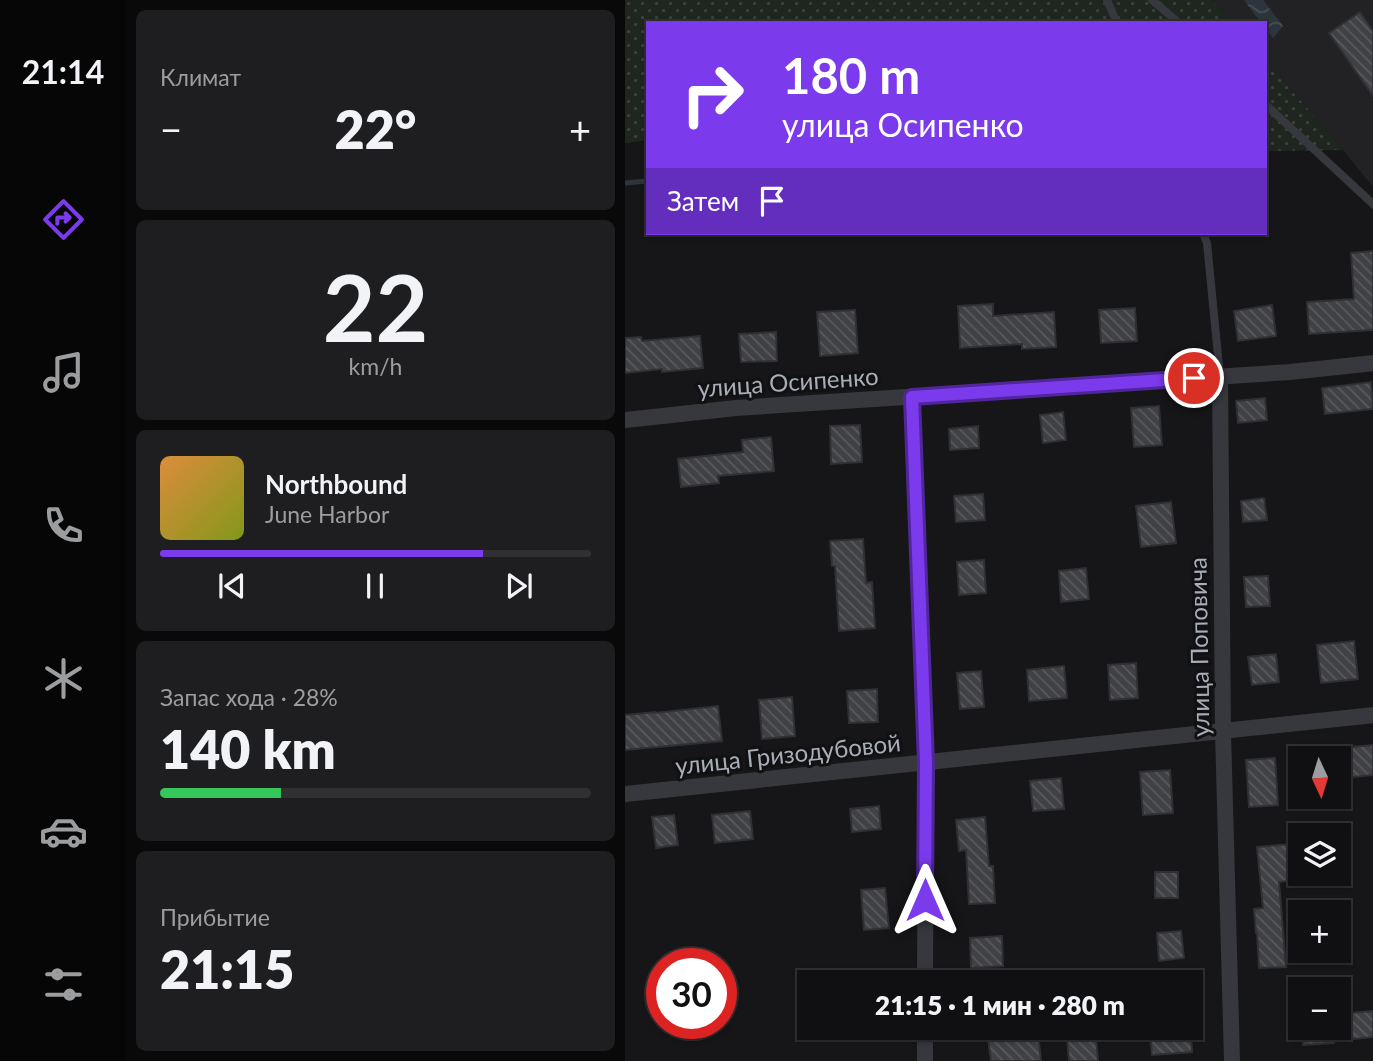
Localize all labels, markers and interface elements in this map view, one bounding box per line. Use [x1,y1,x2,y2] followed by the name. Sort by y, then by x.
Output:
[782,46,920,104] text: 180 m
[667,49,758,140] icon: right
[22,52,104,91] text: 21:14
[160,63,241,91] text: Климат
[335,98,416,160] text: 22°
[782,105,1024,144] text: улица Осипенко
[160,106,182,152] text: −
[569,106,591,152] text: +
[753,182,791,220] icon: arrive
[667,185,739,217] text: Затем
[39,195,88,244] icon: directions
[323,252,428,361] text: 22
[39,348,88,397] icon: music
[1164,348,1224,408] pin
[349,352,402,380] text: km/h
[1175,359,1213,397] icon: arrive
[696,361,879,402] street label: улица Осипенко
[265,468,407,500] text: Northbound
[265,500,389,528] text: June Harbor
[39,501,88,550] icon: phone
[1182,557,1215,737] street label: улица Поповича
[213,567,251,605] icon: previous
[356,567,394,605] icon: pause
[500,567,538,605] icon: next
[39,654,88,703] icon: climate
[160,683,338,711] text: Запас хода · 28%
[160,718,336,780] text: 140 km
[674,727,902,780] street label: улица Гризодубовой
[1288,746,1351,808] north arrow
[1288,746,1351,1040] map controls
[39,807,88,856] icon: car
[1288,823,1351,886] button: layers
[888,863,962,937] position arrow
[1288,900,1351,963] button: +
[160,903,270,931] text: Прибытие
[160,938,294,1000] text: 21:15
[646,948,737,1039] speed limit sign: 30
[39,960,88,1009] icon: filters
[1288,977,1351,1040] button: −
[875,989,1125,1021] text: 21:15 · 1 мин · 280 m

